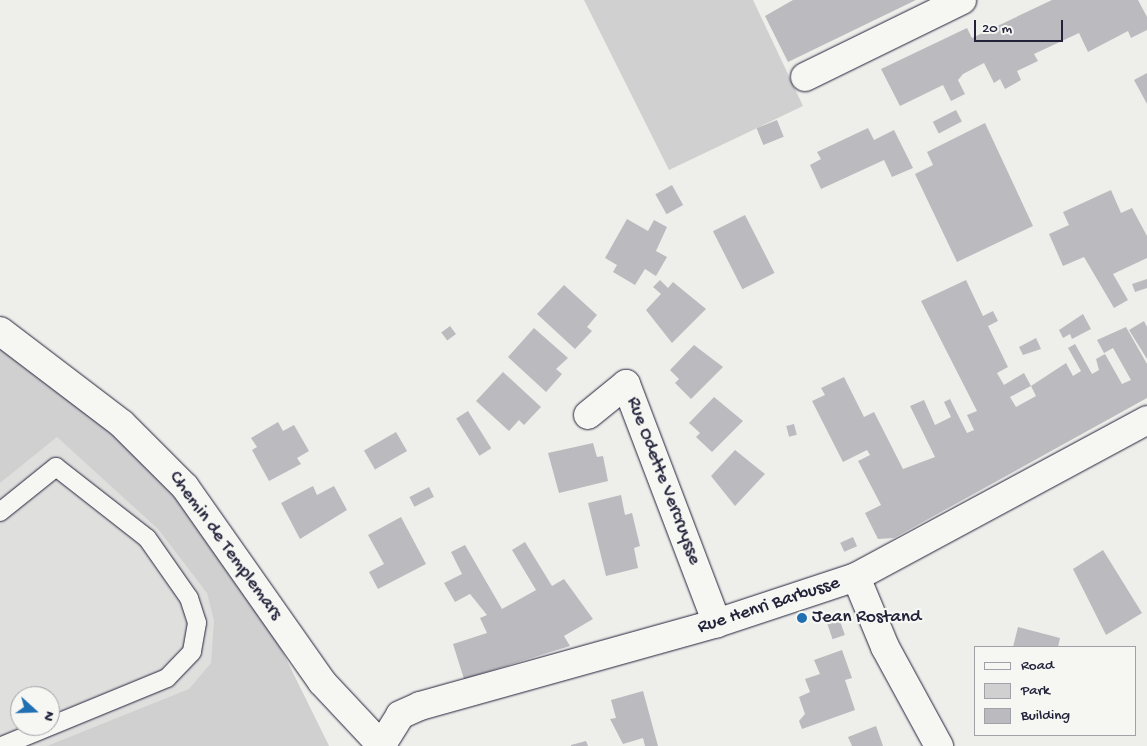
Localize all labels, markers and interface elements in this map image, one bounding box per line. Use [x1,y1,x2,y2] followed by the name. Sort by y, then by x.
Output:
[977,10,1066,42] scale bar
[982,20,1012,38] text: 20 m
[621,394,705,568] street label: Rue Odette Vercruysse
[163,467,287,625] street label: Chemin de Templemars
[695,572,843,640] street label: Rue Henri Barbusse
[812,607,921,629] place label: Jean Rostand
[796,612,808,624] marker: Jean Rostand
[974,646,1137,736] legend
[1021,657,1054,675] text: Road
[1021,682,1050,700] text: Park
[10,686,60,736] north arrow
[1021,707,1070,725] text: Building
[39,709,58,723] text: N

